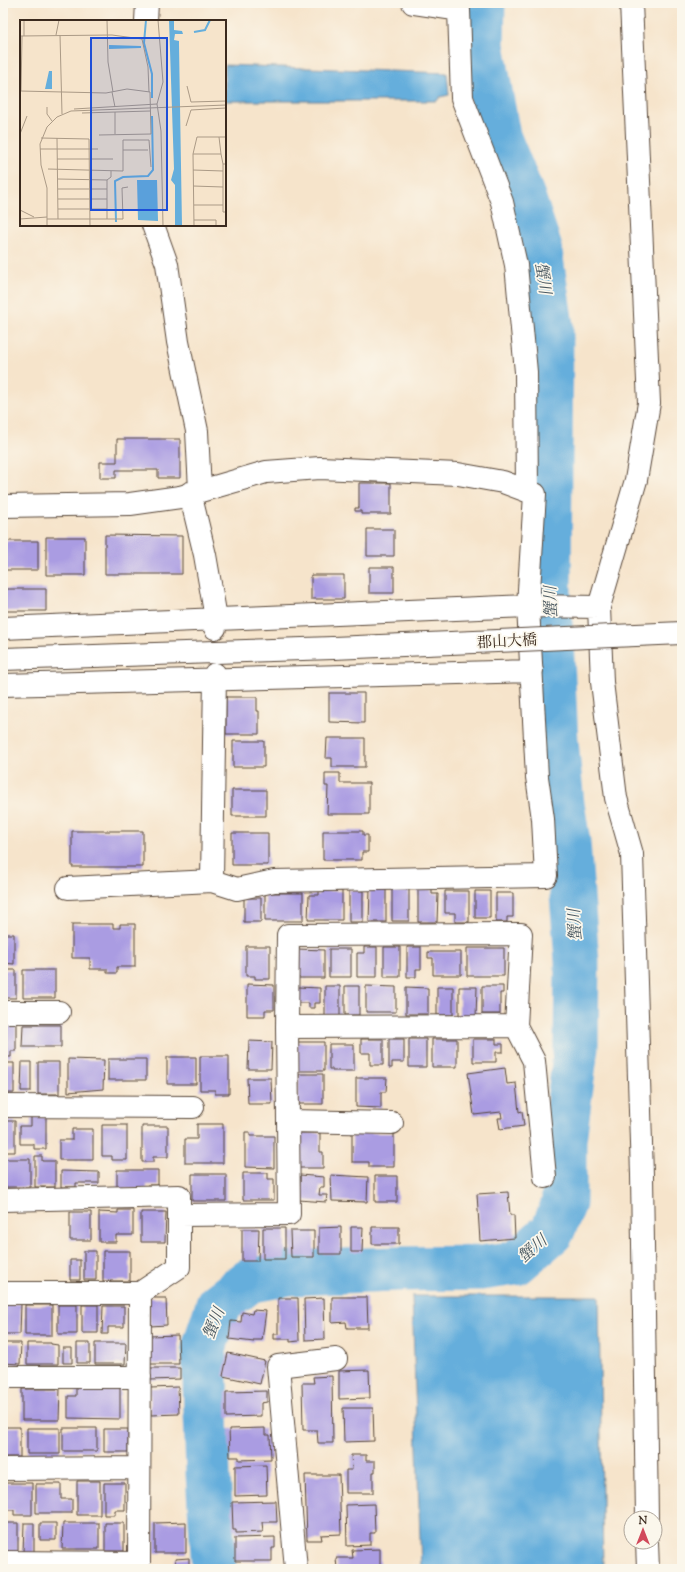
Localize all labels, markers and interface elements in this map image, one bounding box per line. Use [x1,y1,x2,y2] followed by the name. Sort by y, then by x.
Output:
[20,20,226,226] inset map
[528,261,555,298] water label: 蟹川
[540,584,565,618] water label: 蟹川
[477,630,538,655] street label: 郡山大橋
[564,906,589,942] water label: 蟹川
[514,1230,555,1269] water label: 蟹川
[199,1303,233,1343] water label: 蟹川
[623,1510,663,1550] north arrow
[638,1513,648,1529] text: N

